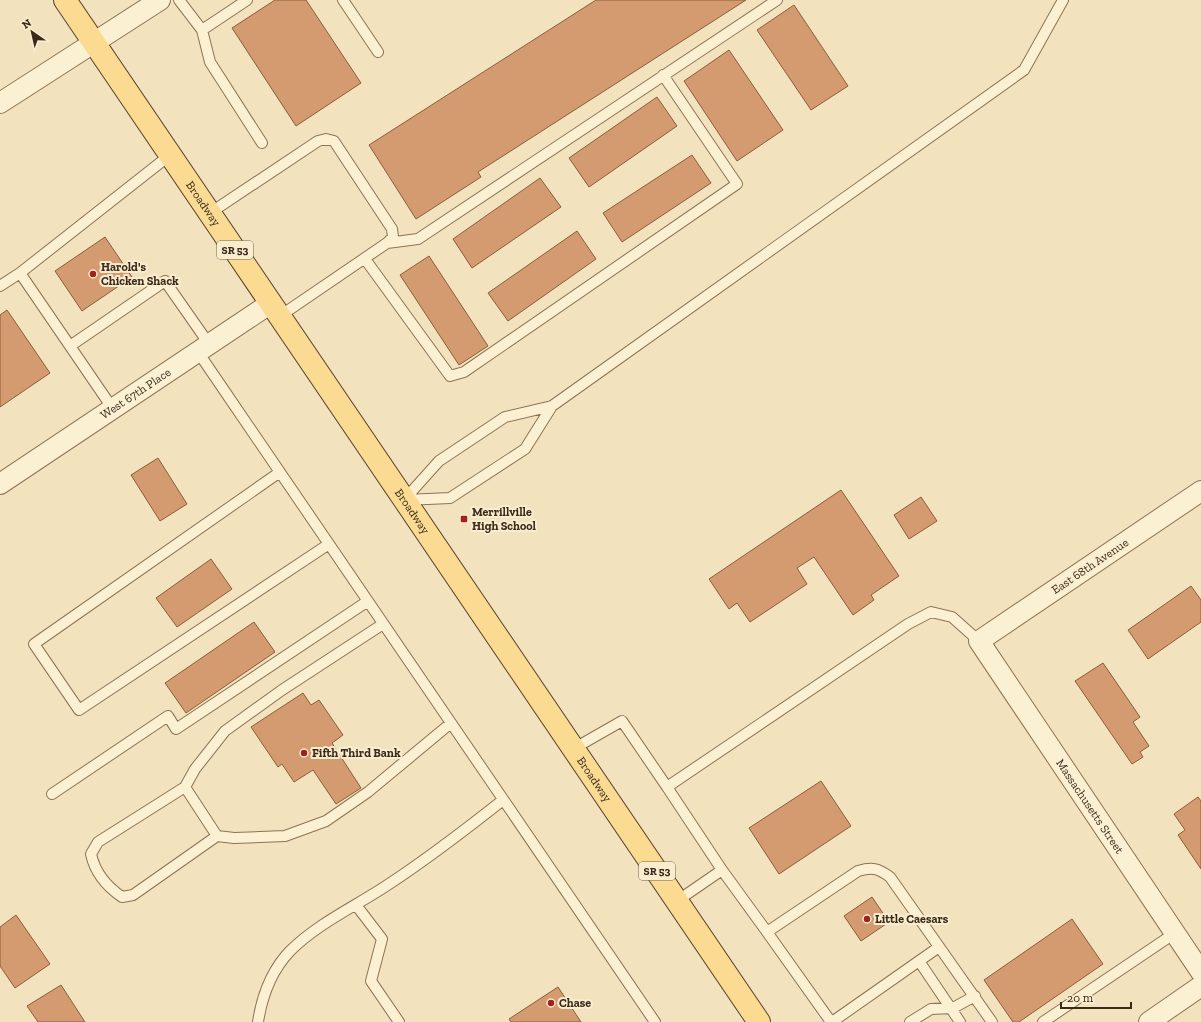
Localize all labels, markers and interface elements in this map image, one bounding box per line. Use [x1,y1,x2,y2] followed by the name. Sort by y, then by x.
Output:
[12,12,52,52] north arrow
[20,16,34,32] text: N
[183,178,224,230] street label: Broadway
[217,241,253,259] road number: SR 53
[101,260,179,288] place label: Harold's Chicken Shack
[88,269,98,279] marker: Harold's Chicken Shack
[98,365,174,422] street label: West 67th Place
[392,486,433,537] street label: Broadway
[472,505,537,533] place label: Merrillville High School
[459,514,469,524] marker: Merrillville High School
[1049,535,1131,597] street label: East 68th Avenue
[312,746,401,760] place label: Fifth Third Bank
[299,748,309,758] marker: Fifth Third Bank
[574,754,615,805] street label: Broadway
[1053,756,1127,857] street label: Massachusetts Street
[639,862,675,880] road number: SR 53
[875,912,949,926] place label: Little Caesars
[862,914,872,924] marker: Little Caesars
[1061,984,1131,1010] scale bar
[1067,991,1094,1005] text: 20 m
[559,996,591,1010] place label: Chase
[546,998,556,1008] marker: Chase

